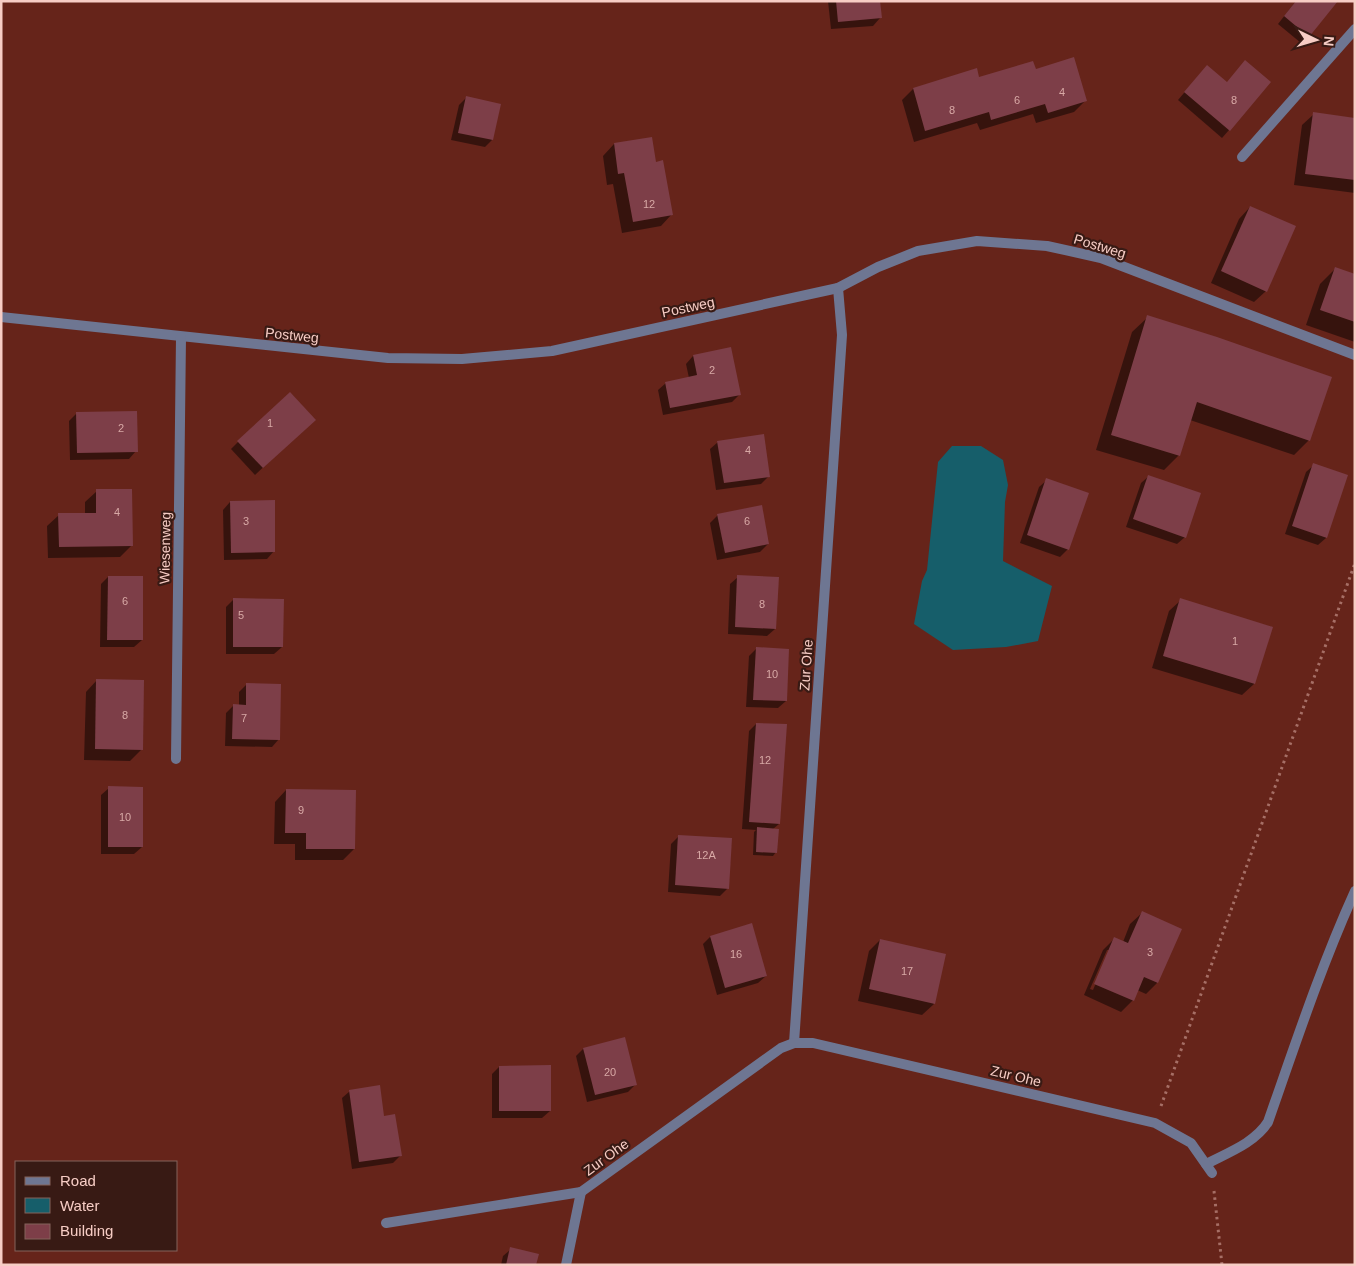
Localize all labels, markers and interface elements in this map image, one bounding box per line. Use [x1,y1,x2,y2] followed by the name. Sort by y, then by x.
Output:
[1291,15,1341,65] north arrow
[1321,35,1337,47] text: N
[1059,86,1065,98] house number: 4
[1014,94,1020,106] house number: 6
[1231,94,1237,106] house number: 8
[949,104,955,116] house number: 8
[643,198,655,210] house number: 12
[1072,230,1128,262] street label: Postweg
[660,294,716,320] street label: Postweg
[264,324,320,346] street label: Postweg
[709,364,715,376] house number: 2
[267,417,273,429] house number: 1
[118,422,124,434] house number: 2
[745,444,751,456] house number: 4
[114,506,120,518] house number: 4
[156,512,174,584] street label: Wiesenweg
[243,515,249,527] house number: 3
[744,515,750,527] house number: 6
[122,595,128,607] house number: 6
[759,598,765,610] house number: 8
[238,609,244,621] house number: 5
[1232,635,1238,647] house number: 1
[796,639,816,691] street label: Zur Ohe
[766,668,778,680] house number: 10
[122,709,128,721] house number: 8
[241,712,247,724] house number: 7
[759,754,771,766] house number: 12
[298,804,304,816] house number: 9
[119,811,131,823] house number: 10
[696,849,716,861] house number: 12A
[1147,946,1153,958] house number: 3
[730,948,742,960] house number: 16
[901,965,913,977] house number: 17
[989,1062,1043,1090] street label: Zur Ohe
[604,1066,616,1078] house number: 20
[581,1135,632,1179] street label: Zur Ohe
[15,1161,178,1251] legend
[60,1172,96,1189] text: Road
[60,1197,99,1214] text: Water
[60,1222,113,1239] text: Building

